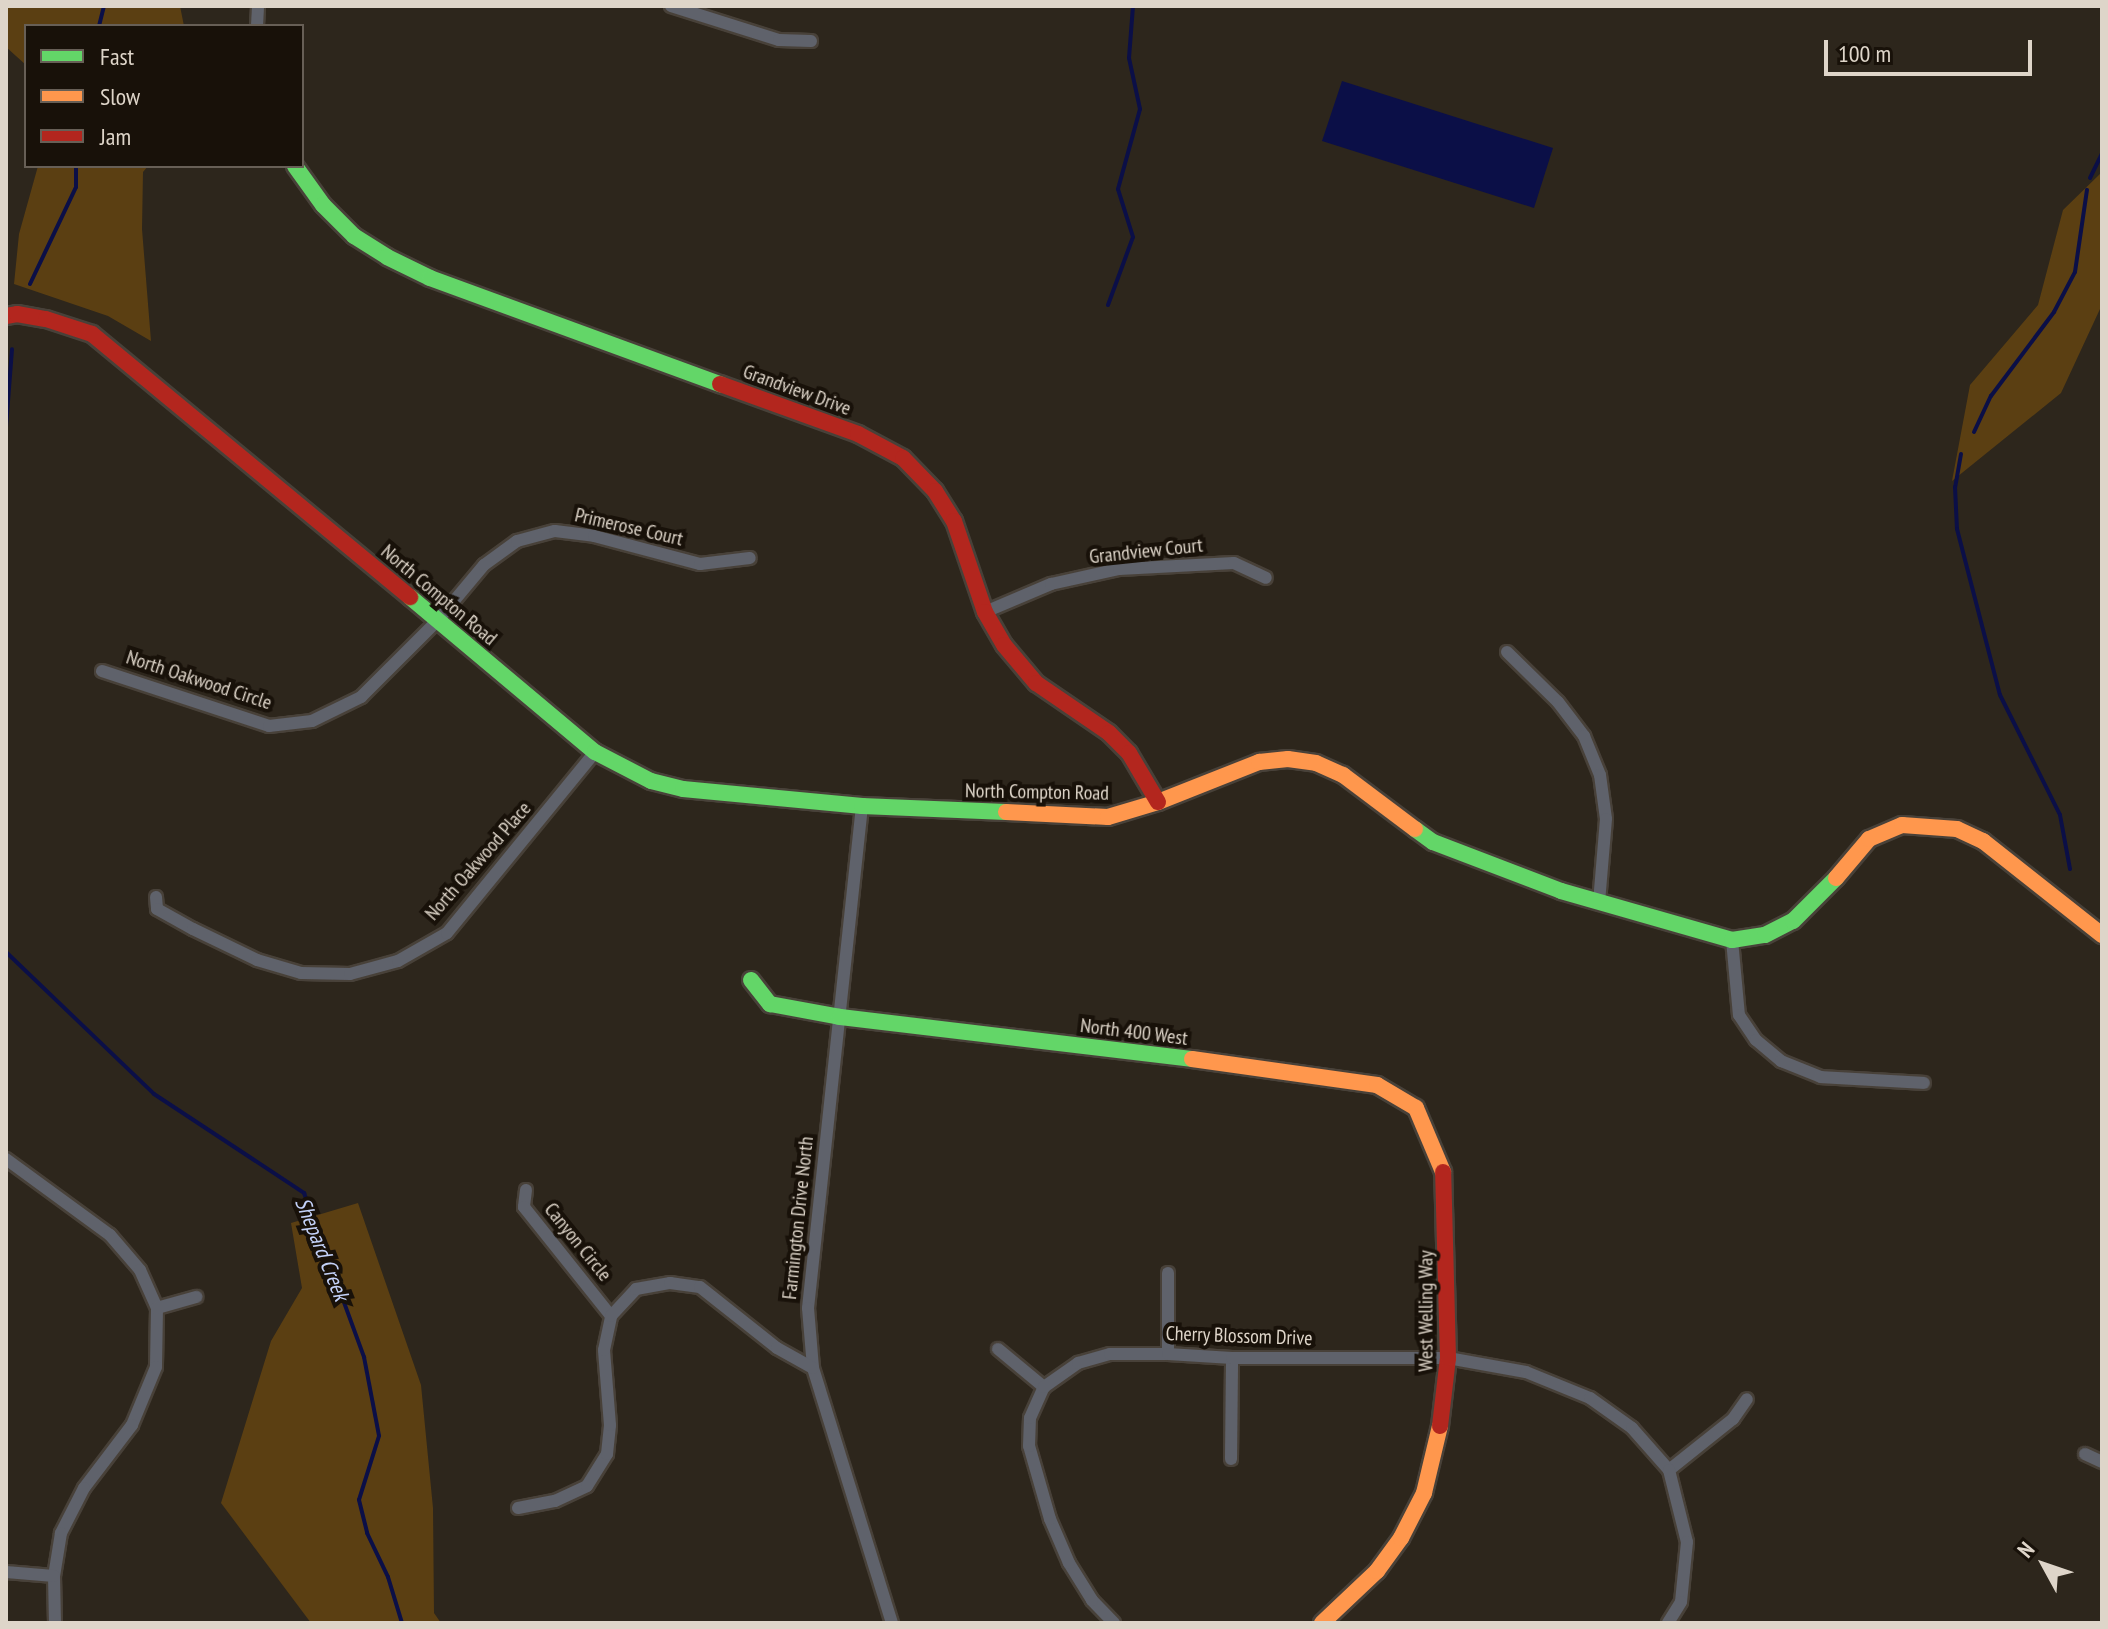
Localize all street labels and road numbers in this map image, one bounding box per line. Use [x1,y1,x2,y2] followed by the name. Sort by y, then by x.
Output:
[740,359,854,421] street label: Grandview Drive
[573,503,685,551] street label: Primerose Court
[1088,533,1204,569] street label: Grandview Court
[376,540,502,650] street label: North Compton Road
[123,645,275,715] street label: North Oakwood Circle
[965,779,1109,805] street label: North Compton Road
[420,797,536,925] street label: North Oakwood Place
[1079,1013,1189,1051] street label: North 400 West
[778,1135,818,1301] street label: Farmington Drive North
[539,1198,617,1286] street label: Canyon Circle
[1414,1250,1438,1372] street label: West Welling Way
[1165,1321,1313,1351] street label: Cherry Blossom Drive

